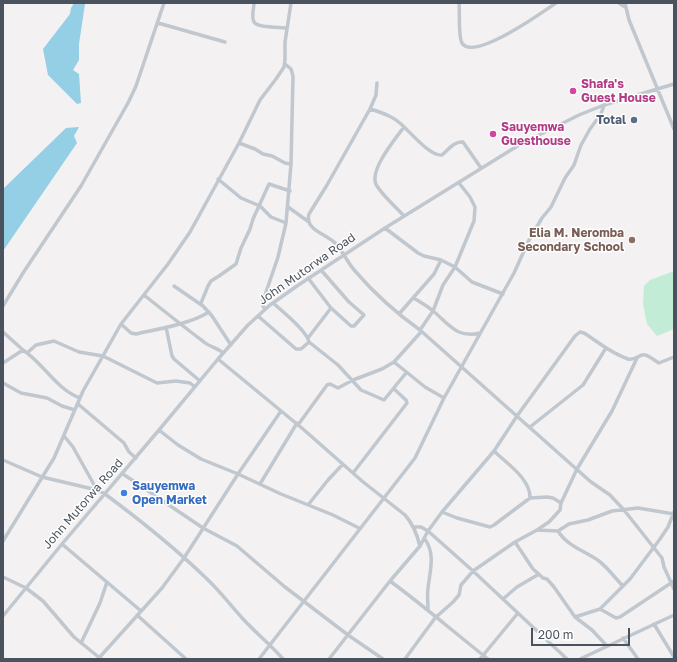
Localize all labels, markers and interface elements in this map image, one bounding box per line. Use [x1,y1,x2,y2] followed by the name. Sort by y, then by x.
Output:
[581,77,656,105] place label: Shafa's Guest House
[568,86,578,96] marker: Shafa's Guest House
[596,113,626,127] place label: Total
[629,115,639,125] marker: Total
[501,120,571,148] place label: Sauyemwa Guesthouse
[488,129,498,139] marker: Sauyemwa Guesthouse
[517,226,624,254] place label: Elia M. Neromba Secondary School
[256,230,358,308] street label: John Mutorwa Road
[627,235,637,245] marker: Elia M. Neromba Secondary School
[40,456,126,552] street label: John Mutorwa Road
[132,479,207,507] place label: Sauyemwa Open Market
[119,488,129,498] marker: Sauyemwa Open Market
[533,620,632,646] scale bar
[538,627,573,642] text: 200 m

